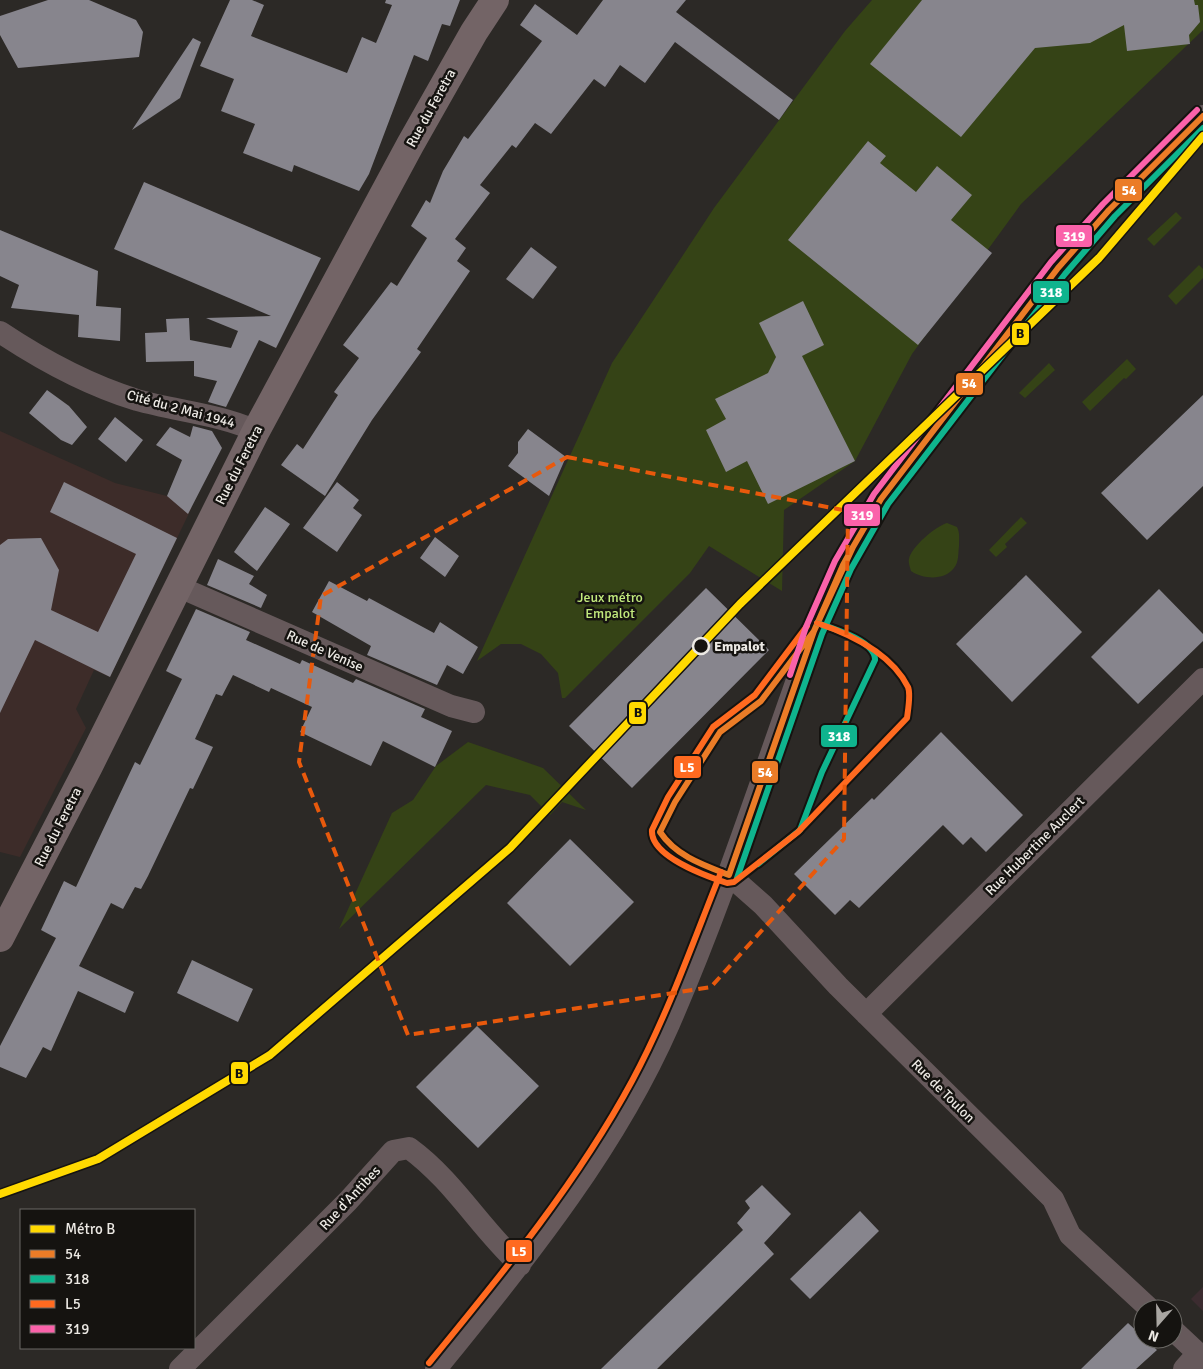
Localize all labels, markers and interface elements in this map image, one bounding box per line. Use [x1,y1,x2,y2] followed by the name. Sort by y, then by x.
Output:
[403,66,459,150] street label: Rue du Feretra
[1114,178,1143,202] line badge: 54
[1121,182,1137,199] text: 54
[1055,224,1093,248] line badge: 319
[1063,228,1086,245] text: 319
[1032,280,1070,304] line badge: 318
[1040,284,1063,301] text: 318
[1011,322,1030,346] line badge: B
[1016,325,1025,342] text: B
[955,372,984,396] line badge: 54
[961,375,977,392] text: 54
[125,386,237,432] street label: Cité du 2 Mai 1944
[212,422,266,508] street label: Rue du Feretra
[843,503,881,527] line badge: 319
[851,507,874,524] text: 319
[577,589,643,622] park label: Jeux métro Empalot
[284,627,366,675] street label: Rue de Venise
[692,637,710,655] marker: Empalot
[714,638,766,655] place label: Empalot
[628,701,647,725] line badge: B
[634,704,643,721] text: B
[820,724,858,748] line badge: 318
[828,728,851,745] text: 318
[673,755,702,779] line badge: L5
[680,759,694,776] text: L5
[751,760,779,784] line badge: 54
[757,764,773,781] text: 54
[31,784,85,870] street label: Rue du Feretra
[982,793,1088,899] street label: Rue Hubertine Auclert
[908,1056,978,1126] street label: Rue de Toulon
[230,1061,249,1085] line badge: B
[235,1065,244,1082] text: B
[316,1162,384,1234] street label: Rue d'Antibes
[20,1209,195,1349] legend
[65,1220,115,1238] text: Métro B
[505,1239,533,1263] line badge: L5
[512,1243,526,1260] text: L5
[65,1245,81,1263] text: 54
[65,1270,89,1288] text: 318
[65,1295,81,1313] text: L5
[1133,1299,1183,1349] north arrow
[65,1320,89,1338] text: 319
[1146,1326,1161,1345] text: N

